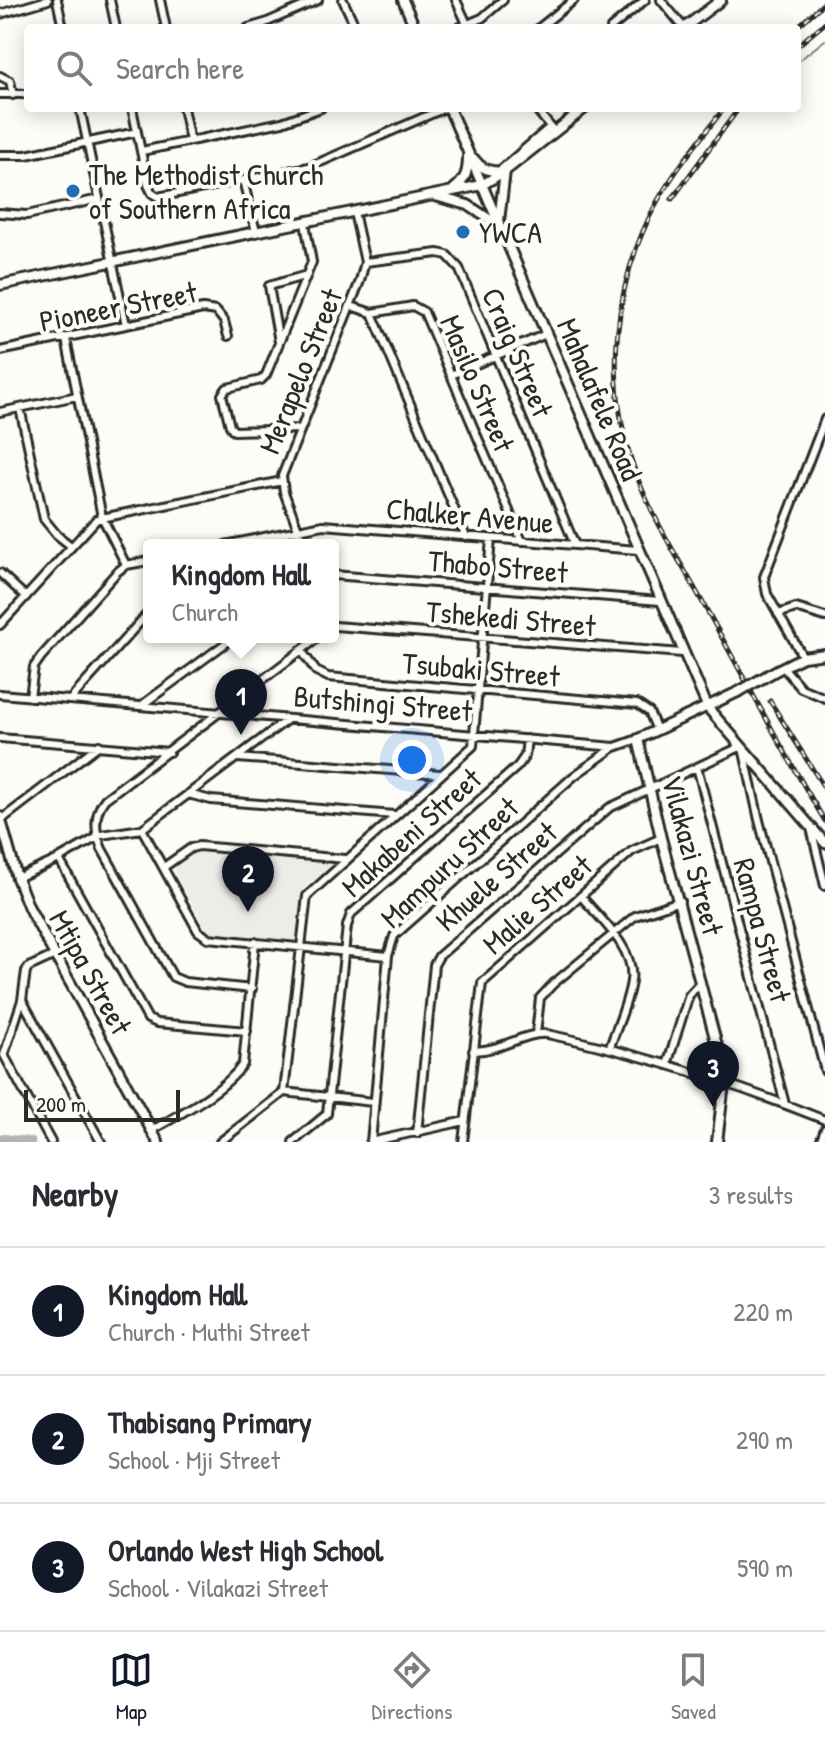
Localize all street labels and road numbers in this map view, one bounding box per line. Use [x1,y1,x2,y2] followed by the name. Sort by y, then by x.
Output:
[36,271,201,341] street label: Pioneer Street
[473,281,563,423] street label: Craig Street
[249,282,352,459] street label: Merapelo Street
[431,309,525,458] street label: Masilo Street
[548,312,652,486] street label: Mahalafele Road
[385,488,555,542] street label: Chalker Avenue
[427,540,570,592] street label: Thabo Street
[425,591,598,645] street label: Tshekedi Street
[401,642,562,696] street label: Tsubaki Street
[292,675,474,731] street label: Butshingi Street
[333,758,490,905] street label: Makabeni Street
[652,771,734,940] street label: Vilakazi Street
[371,787,527,936] street label: Mampuru Street
[427,812,566,940] street label: Khuele Street
[474,845,601,963] street label: Malie Street
[725,854,802,1007] street label: Rampa Street
[40,903,142,1042] street label: Mtipa Street

